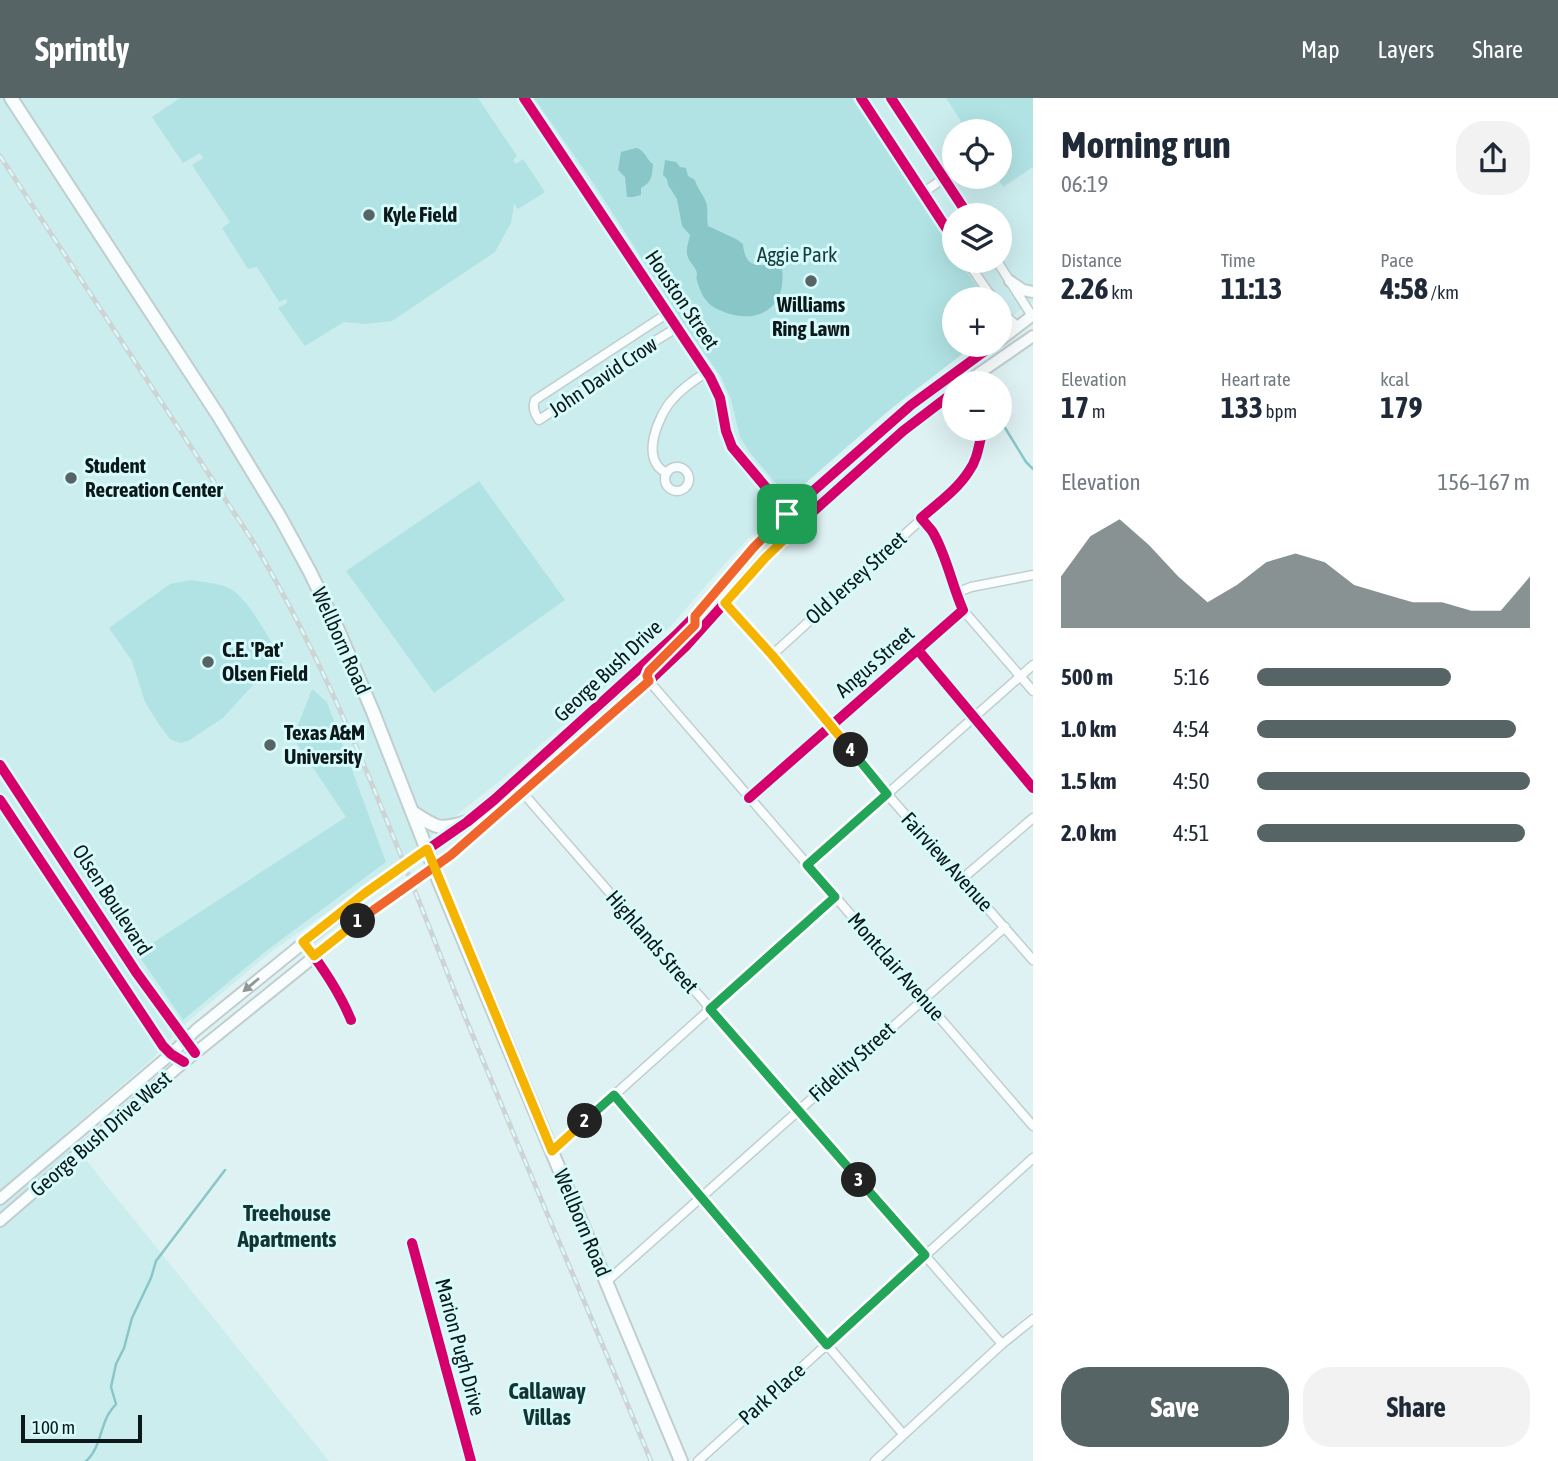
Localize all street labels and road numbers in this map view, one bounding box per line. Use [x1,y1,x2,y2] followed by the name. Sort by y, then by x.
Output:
[641,245,725,354] street label: Houston Street
[544,331,662,421] street label: John David Crow
[800,526,911,629] street label: Old Jersey Street
[308,583,376,698] street label: Wellborn Road
[549,614,666,726] street label: George Bush Drive
[830,621,918,702] street label: Angus Street
[897,807,999,916] street label: Fairview Avenue
[68,840,157,959] street label: Olsen Boulevard
[602,885,704,998] street label: Highlands Street
[843,907,950,1025] street label: Montclair Avenue
[804,1017,899,1106] street label: Fidelity Street
[25,1066,176,1201] street label: George Bush Drive West
[550,1165,616,1280] street label: Wellborn Road
[431,1275,491,1418] street label: Marion Pugh Drive
[733,1357,809,1429] street label: Park Place

